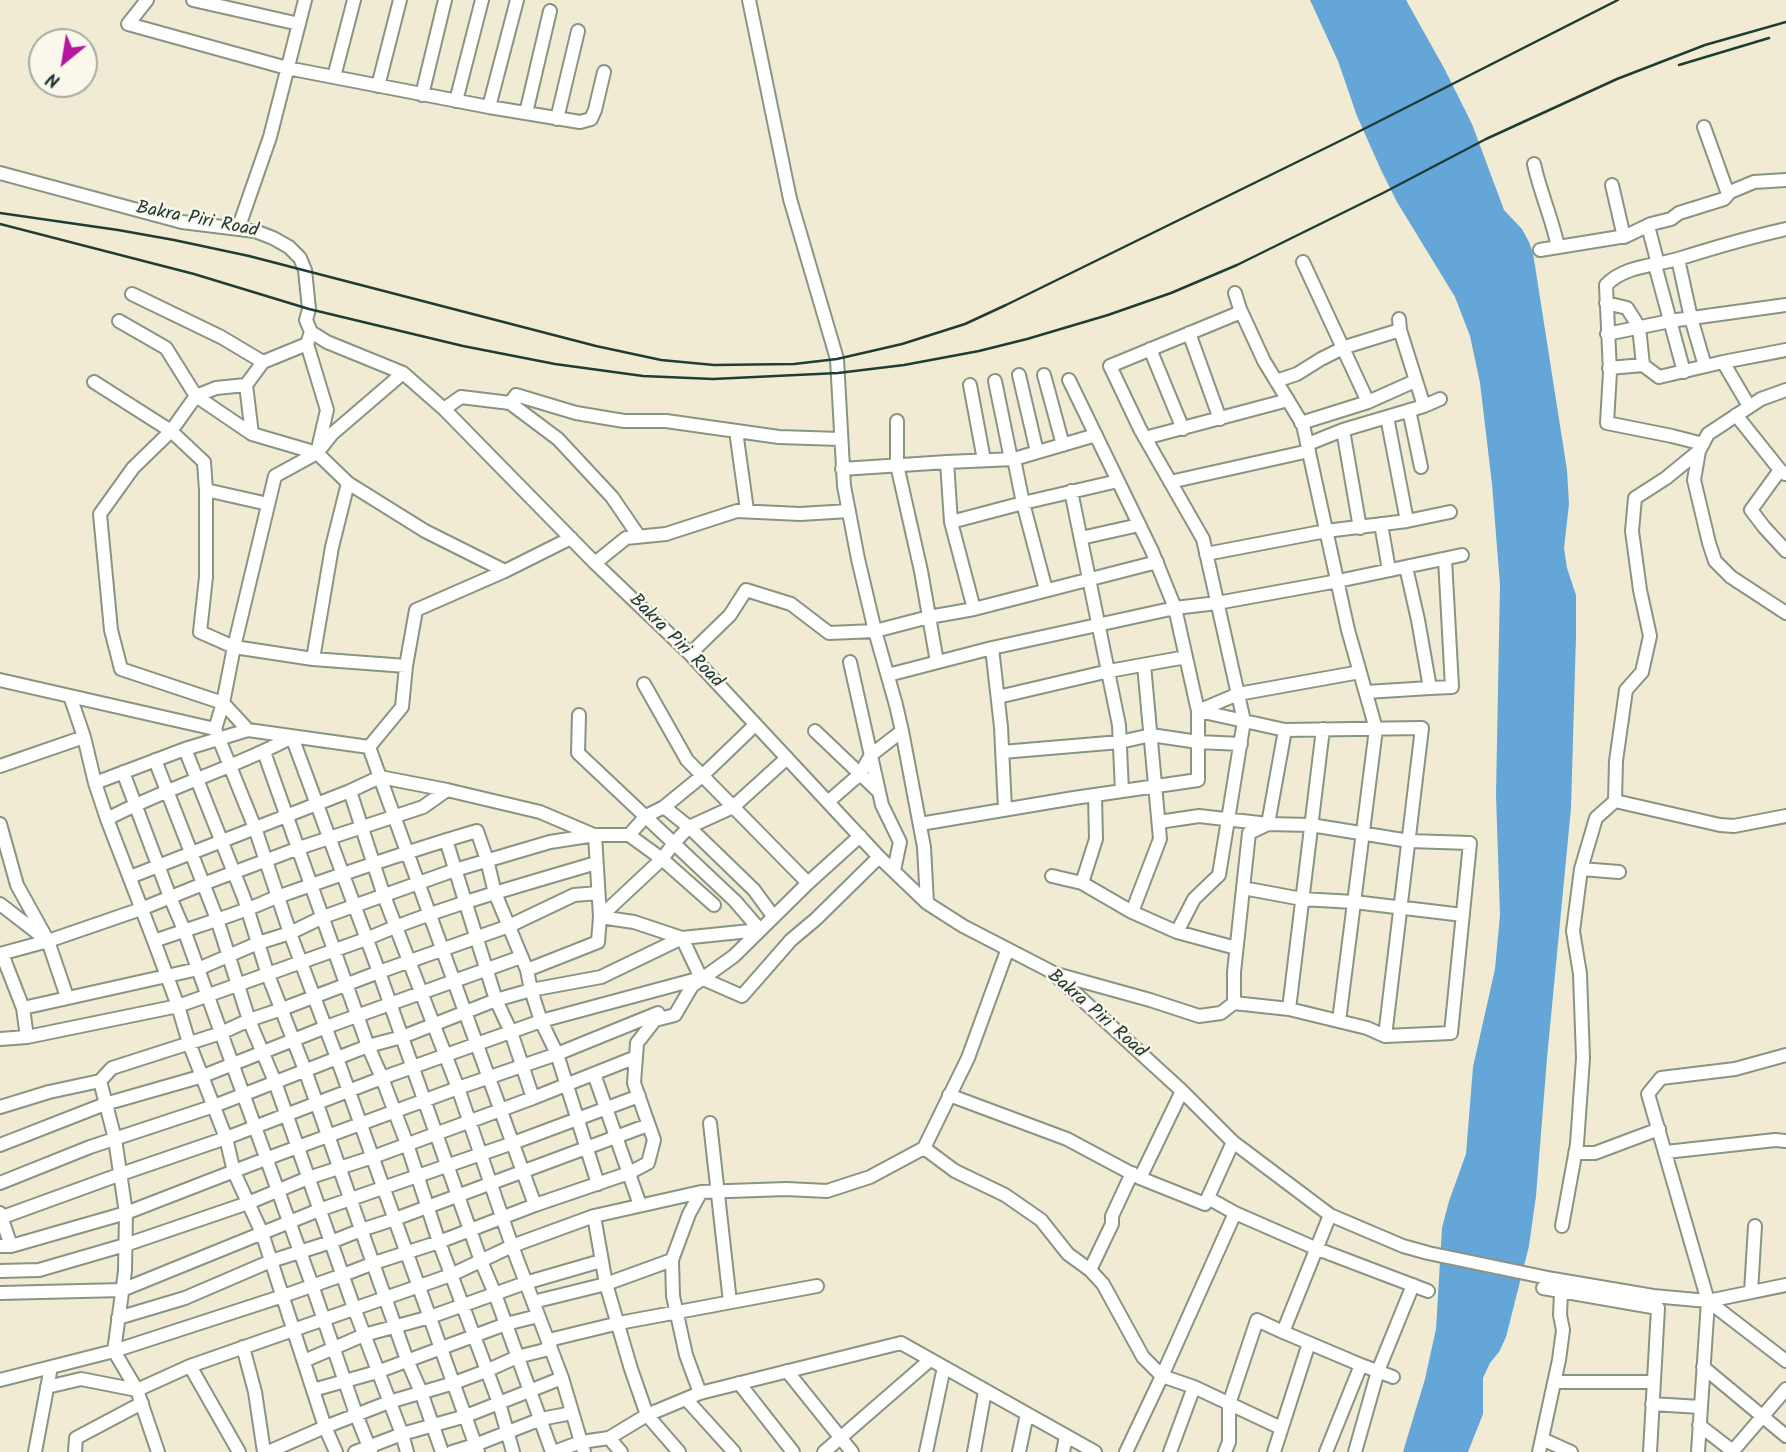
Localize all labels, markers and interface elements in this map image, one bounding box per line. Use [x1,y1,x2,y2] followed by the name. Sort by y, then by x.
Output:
[28,28,98,98] north arrow
[41,63,66,95] text: N
[134,198,260,244] street label: Bakra Piri Road
[623,590,727,694] street label: Bakra Piri Road
[1042,966,1150,1064] street label: Bakra Piri Road

